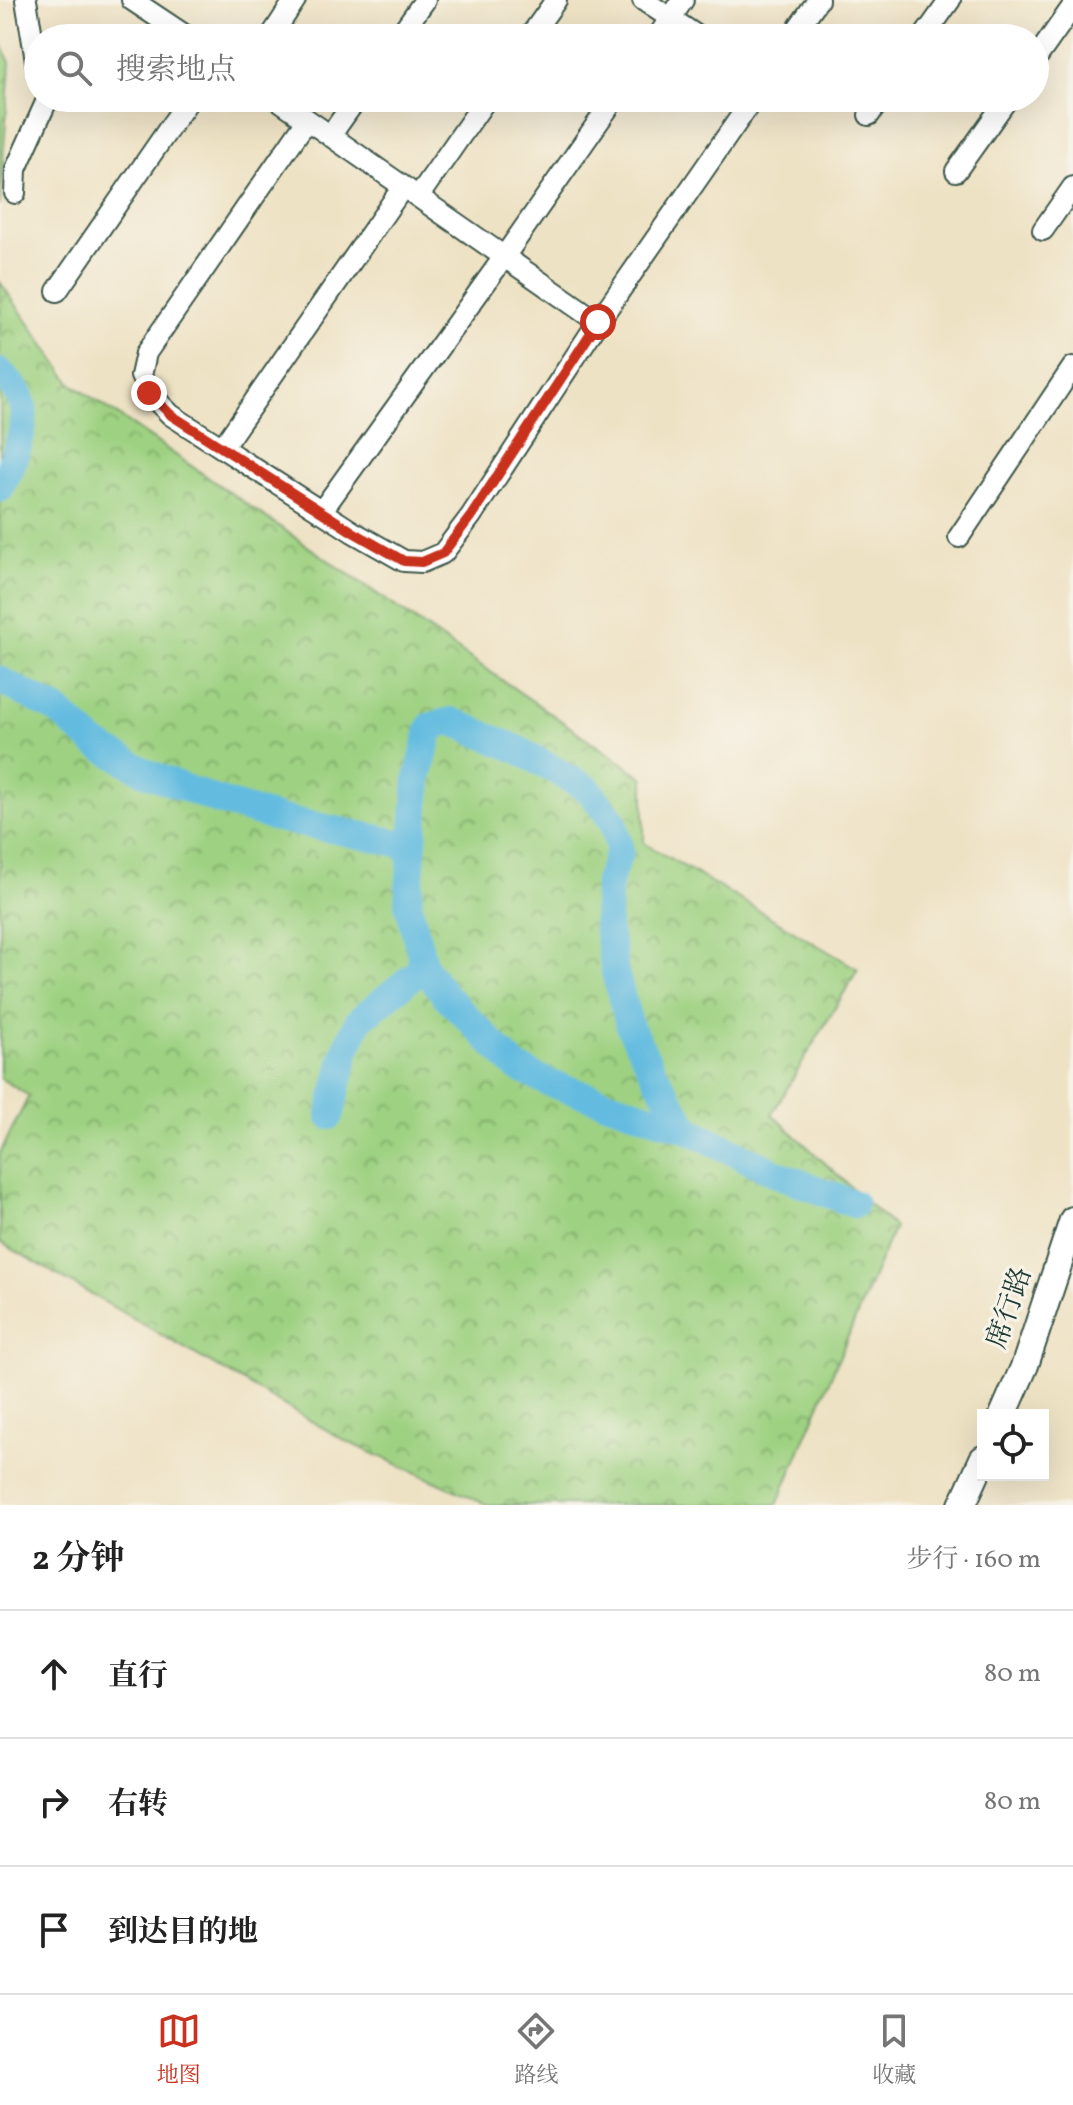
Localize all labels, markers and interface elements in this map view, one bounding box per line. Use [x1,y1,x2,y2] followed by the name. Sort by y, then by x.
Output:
[24,24,1049,112] search box
[52,46,96,90] icon: search
[116,50,236,92] text: 搜索地点
[580,304,616,340] route start
[131,375,167,411] route end
[978,1262,1042,1354] street label: 席行路
[977,1409,1049,1481] map controls
[977,1409,1049,1481] button: locate
[32,1537,124,1584] text: 2 分钟
[906,1542,1041,1578] text: 步行 · 160 m
[32,1652,76,1696] icon: ahead
[108,1656,168,1698] text: 直行
[984,1656,1041,1692] text: 80 m
[32,1780,76,1824] icon: right
[108,1784,168,1826] text: 右转
[984,1784,1041,1820] text: 80 m
[32,1908,76,1952] icon: arrive
[108,1912,258,1954] text: 到达目的地
[157,2009,201,2092] tab: 地图
[514,2009,558,2092] tab: 路线
[872,2009,916,2092] tab: 收藏

